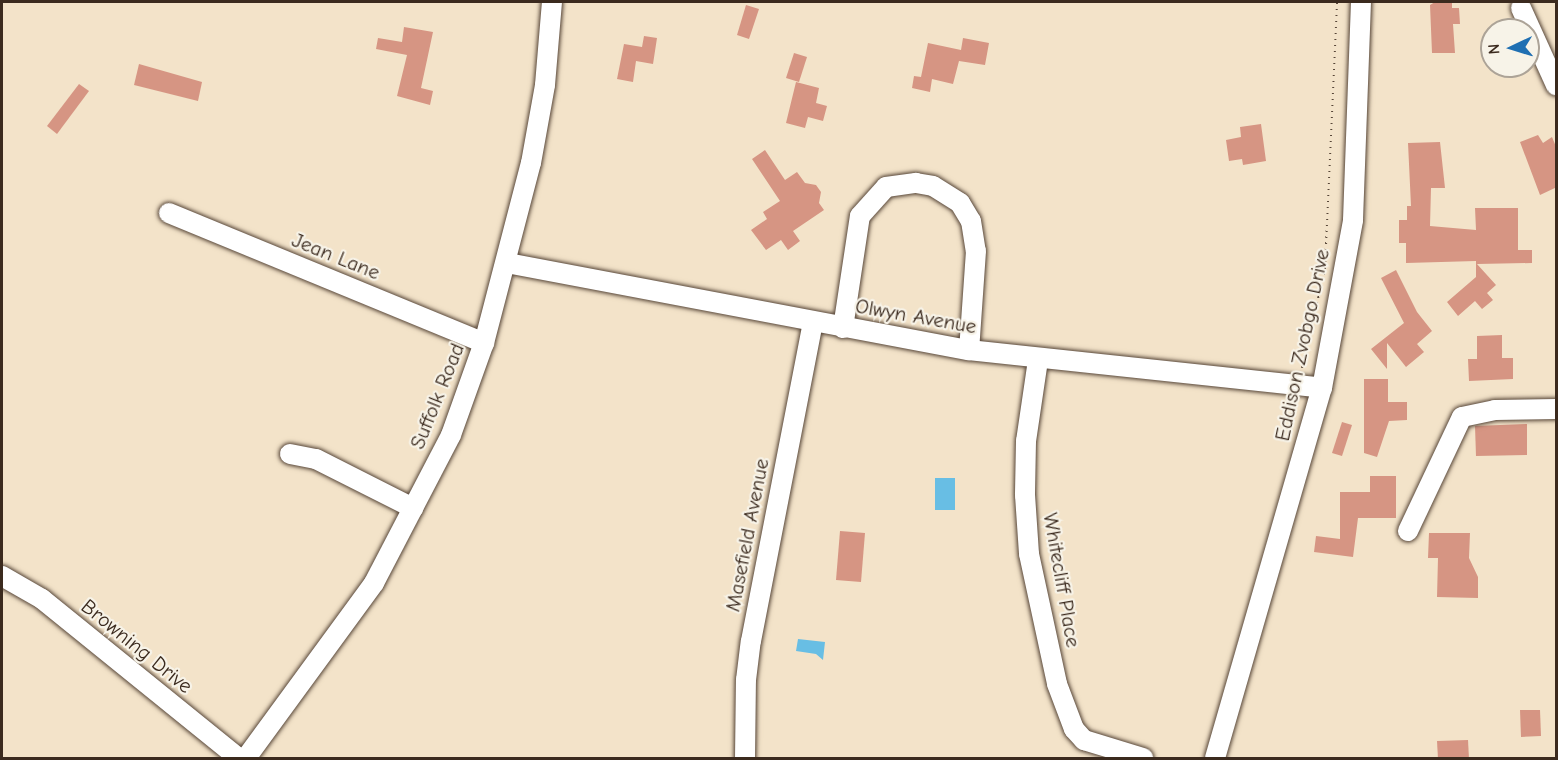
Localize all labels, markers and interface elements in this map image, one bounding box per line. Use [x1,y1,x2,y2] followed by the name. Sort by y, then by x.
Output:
[1480,18,1540,78] north arrow
[1485,43,1503,55] text: N
[288,227,384,285] street label: Jean Lane
[1269,247,1335,443] street label: Eddison Zvobgo Drive
[853,293,979,339] street label: Olwyn Avenue
[404,339,470,453] street label: Suffolk Road
[720,456,774,614] street label: Masefield Avenue
[1038,511,1086,649] street label: Whitecliff Place
[76,593,198,699] street label: Browning Drive

